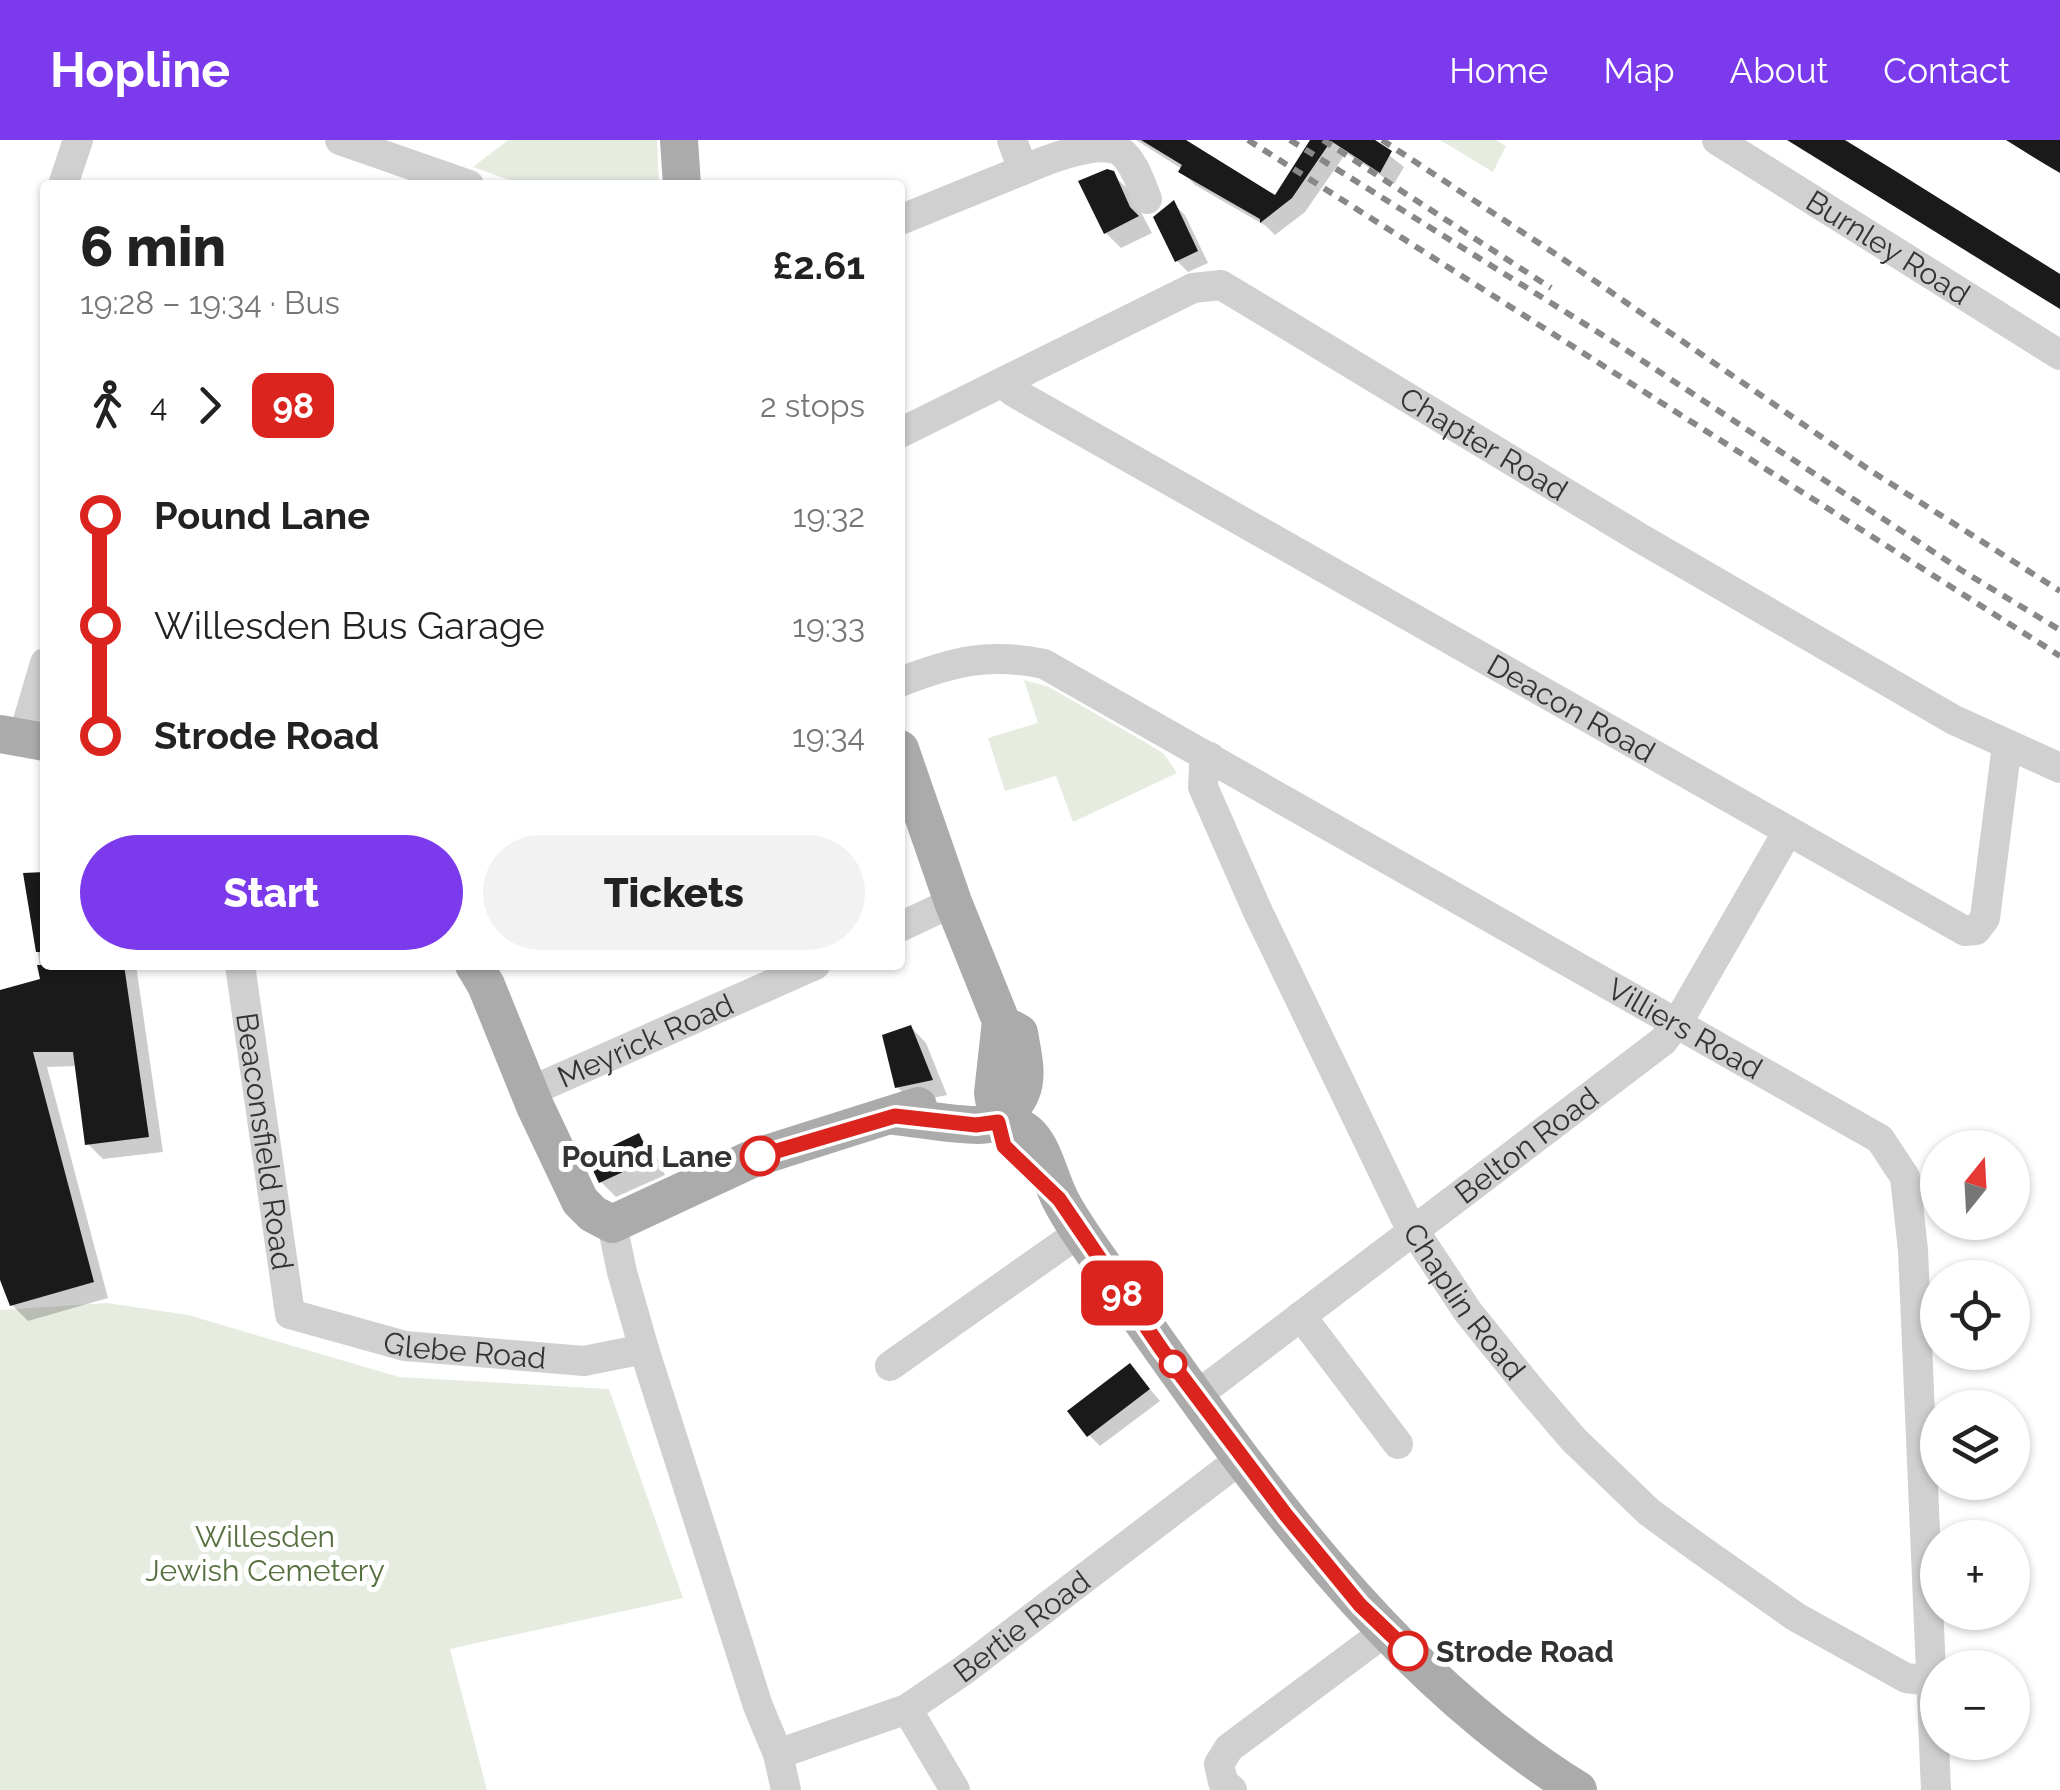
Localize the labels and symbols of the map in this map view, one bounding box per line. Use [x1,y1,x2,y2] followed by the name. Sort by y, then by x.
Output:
[1800,183,1976,312] street label: Burnley Road
[1394,380,1574,508] street label: Chapter Road
[1481,647,1661,769] street label: Deacon Road
[1602,971,1769,1086] street label: Villiers Road
[552,986,739,1095] street label: Meyrick Road
[230,1010,301,1272] street label: Beaconsfield Road
[1448,1079,1605,1210] street label: Belton Road
[1920,1130,2030,1240] north arrow
[741,1137,779,1175] marker: Pound Lane
[561,1139,732,1174] place label: Pound Lane
[1396,1216,1533,1386] street label: Chaplin Road
[1077,1260,1167,1326] line badge: 98
[380,1323,548,1375] street label: Glebe Road
[1160,1351,1186,1377] unlabelled marker
[145,1519,385,1588] park label: Willesden Jewish Cemetery
[946,1563,1097,1689] street label: Bertie Road
[1389,1632,1427,1670] marker: Strode Road
[1436,1634,1614,1669] place label: Strode Road

